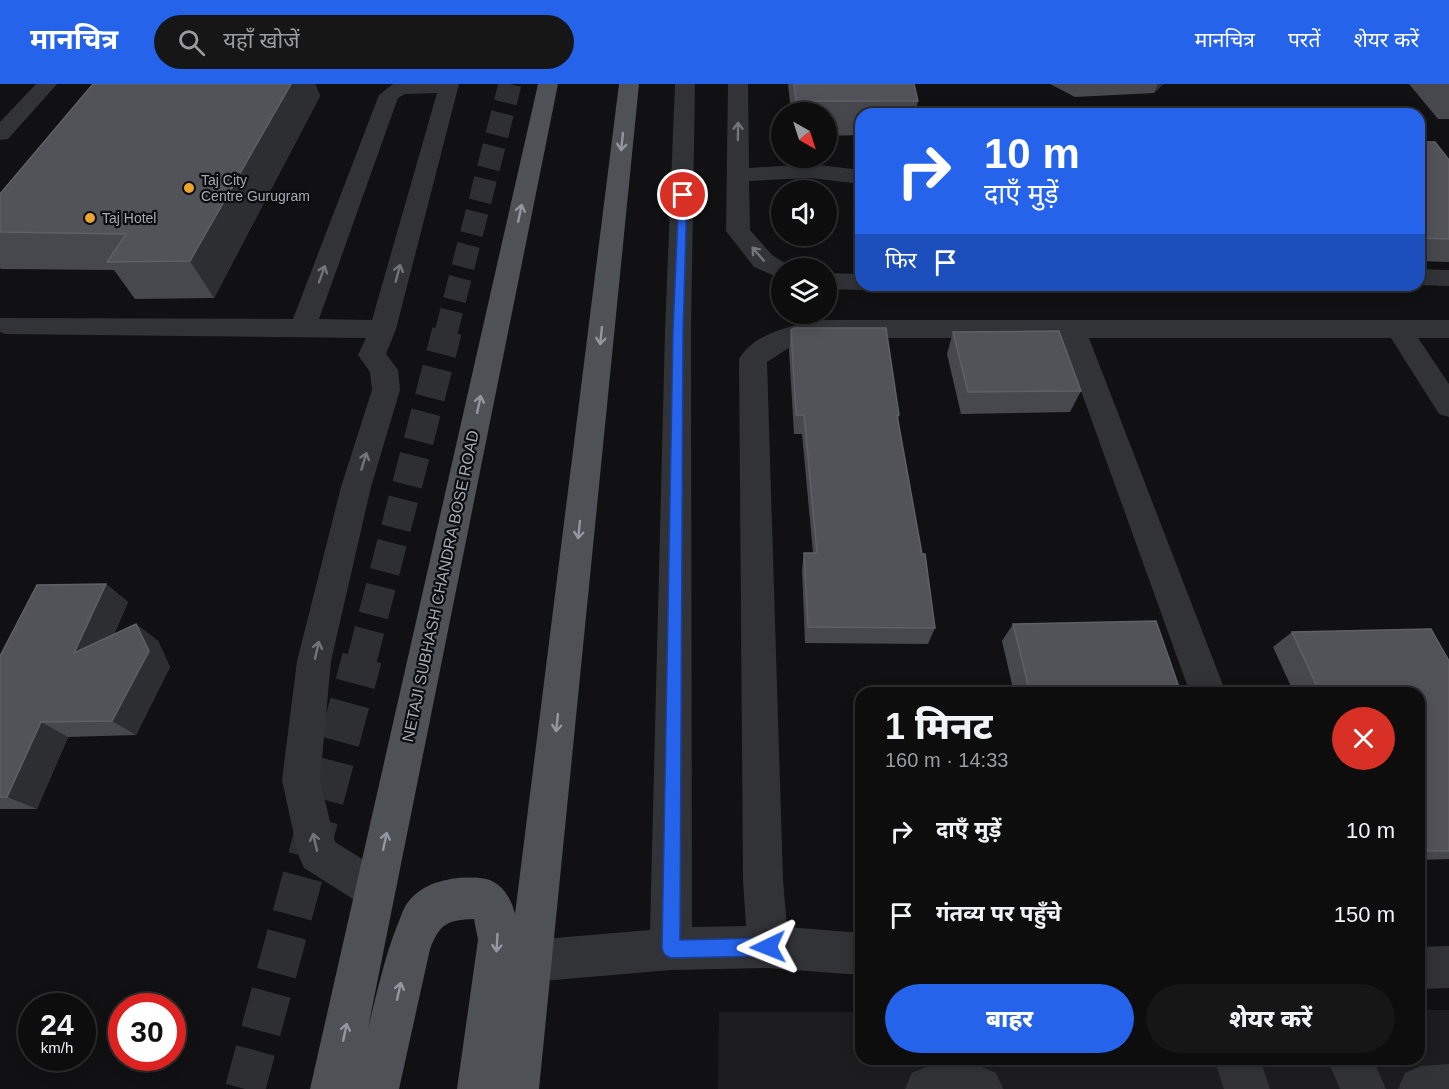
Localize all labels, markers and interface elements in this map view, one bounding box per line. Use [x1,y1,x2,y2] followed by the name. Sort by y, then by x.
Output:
[154,15,574,69] search box
[30,24,118,55] text: मानचित्र
[175,26,208,59] icon: search
[223,28,300,53] text: यहाँ खोजें
[1195,28,1255,51] text: मानचित्र
[1288,28,1320,51] text: परतें
[1353,28,1419,51] text: शेयर करें
[771,102,837,168] north arrow
[771,102,837,324] map controls
[732,121,743,141] one-way arrow
[984,130,1080,177] text: 10 m
[617,132,628,152] one-way arrow
[885,132,963,210] icon: right
[657,169,708,220] pin
[201,172,310,204] place label: Taj City Centre Gurugram
[666,178,699,211] icon: arrive
[984,179,1058,209] text: दाएँ मुड़ें
[771,180,837,246] button: sound
[182,181,196,195] marker: Taj City Centre Gurugram
[515,204,526,224] one-way arrow
[102,210,156,226] place label: Taj Hotel
[83,211,97,225] marker: Taj Hotel
[929,246,962,279] icon: arrive
[751,247,765,262] one-way arrow
[885,248,917,273] text: फिर
[771,258,837,324] button: layers
[393,263,404,282] one-way arrow
[318,265,329,284] one-way arrow
[595,325,606,345] one-way arrow
[474,395,485,414] one-way arrow
[399,429,482,743] street label: NETAJI SUBHASH CHANDRA BOSE ROAD
[359,452,370,471] one-way arrow
[573,519,584,539] one-way arrow
[312,641,323,660] one-way arrow
[885,706,993,747] text: 1 मिनट
[1332,707,1395,770] button: close
[551,713,562,733] one-way arrow
[885,749,1008,771] text: 160 m · 14:33
[885,815,918,848] icon: right
[936,817,1001,842] text: दाएँ मुड़ें
[1346,818,1395,843] text: 10 m
[380,832,392,851] one-way arrow
[309,833,321,852] one-way arrow
[885,899,918,932] icon: arrive
[936,901,1061,926] text: गंतव्य पर पहुँचे
[1334,902,1395,927] text: 150 m
[736,915,800,979] position arrow
[492,933,503,953] one-way arrow
[394,982,406,1001] one-way arrow
[885,984,1134,1053] button: बाहर
[1146,984,1395,1053] button: शेयर करें
[108,993,186,1071] speed limit sign: 30
[40,1008,74,1041] text: 24
[340,1023,351,1042] one-way arrow
[41,1039,73,1056] text: km/h

